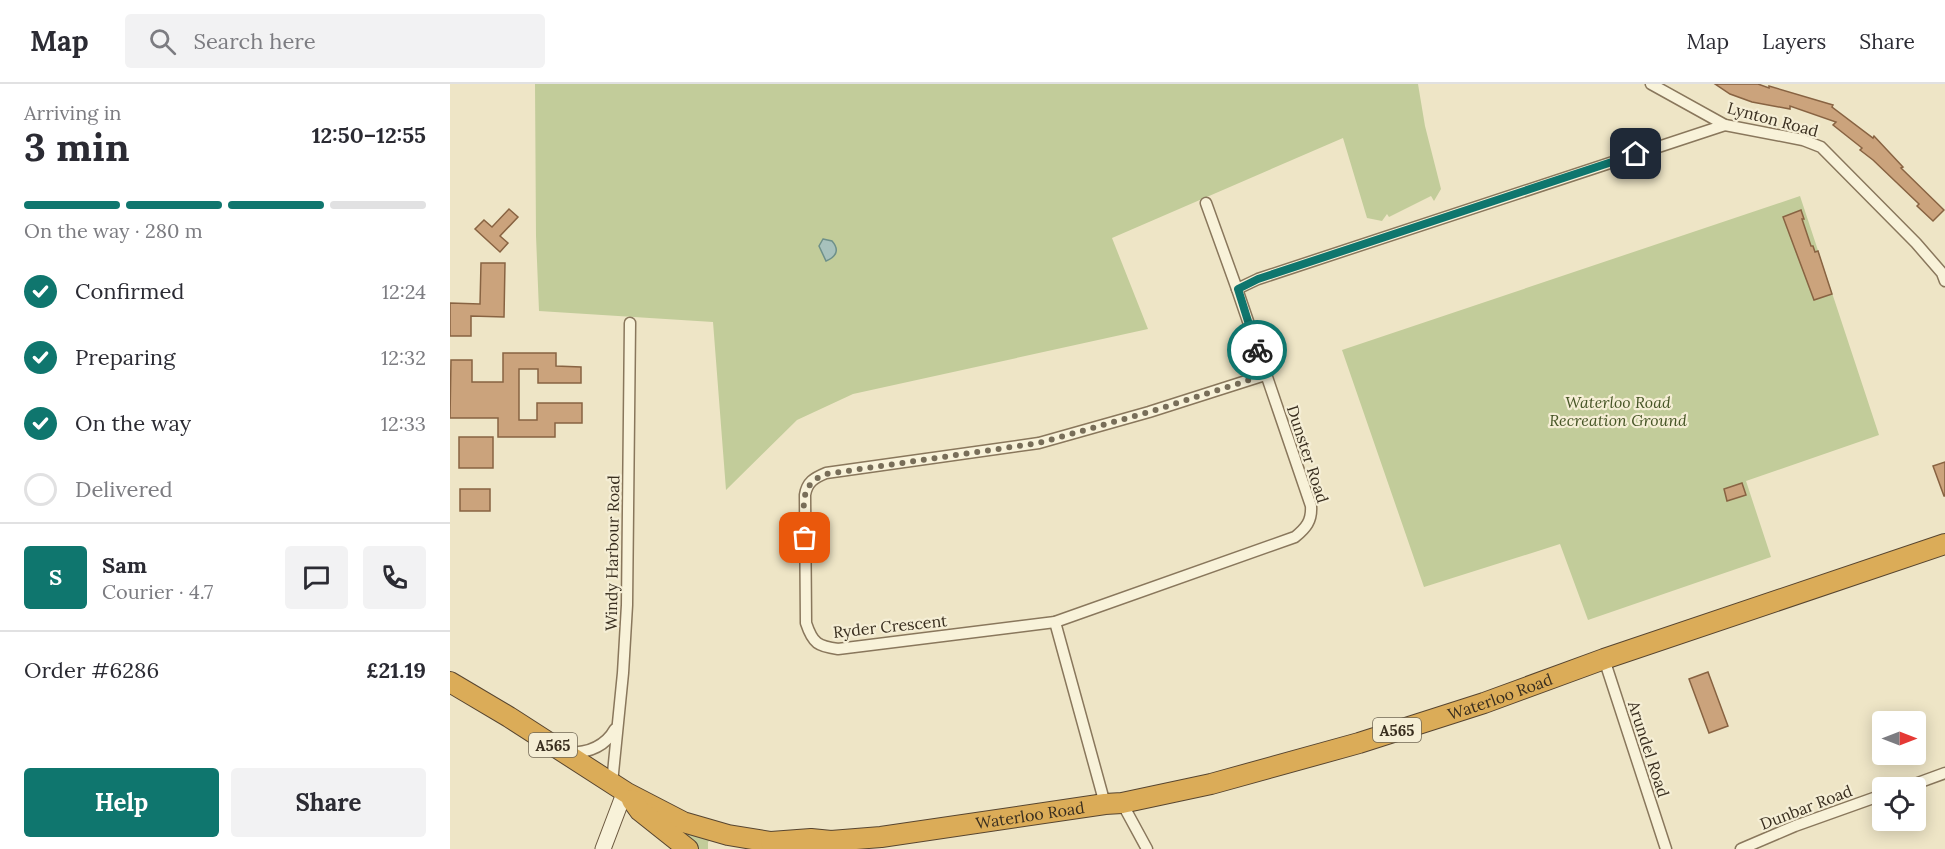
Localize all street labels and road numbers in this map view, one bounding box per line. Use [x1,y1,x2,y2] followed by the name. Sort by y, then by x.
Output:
[1725,97,1821,141] street label: Lynton Road
[1283,403,1333,506] street label: Dunster Road
[601,474,623,631] street label: Windy Harbour Road
[832,610,949,642] street label: Ryder Crescent
[1445,669,1556,724] street label: Waterloo Road
[1624,697,1674,800] street label: Arundel Road
[1373,718,1421,742] road number: A565
[529,733,577,757] road number: A565
[1757,780,1855,834] street label: Dunbar Road
[974,797,1086,833] street label: Waterloo Road

